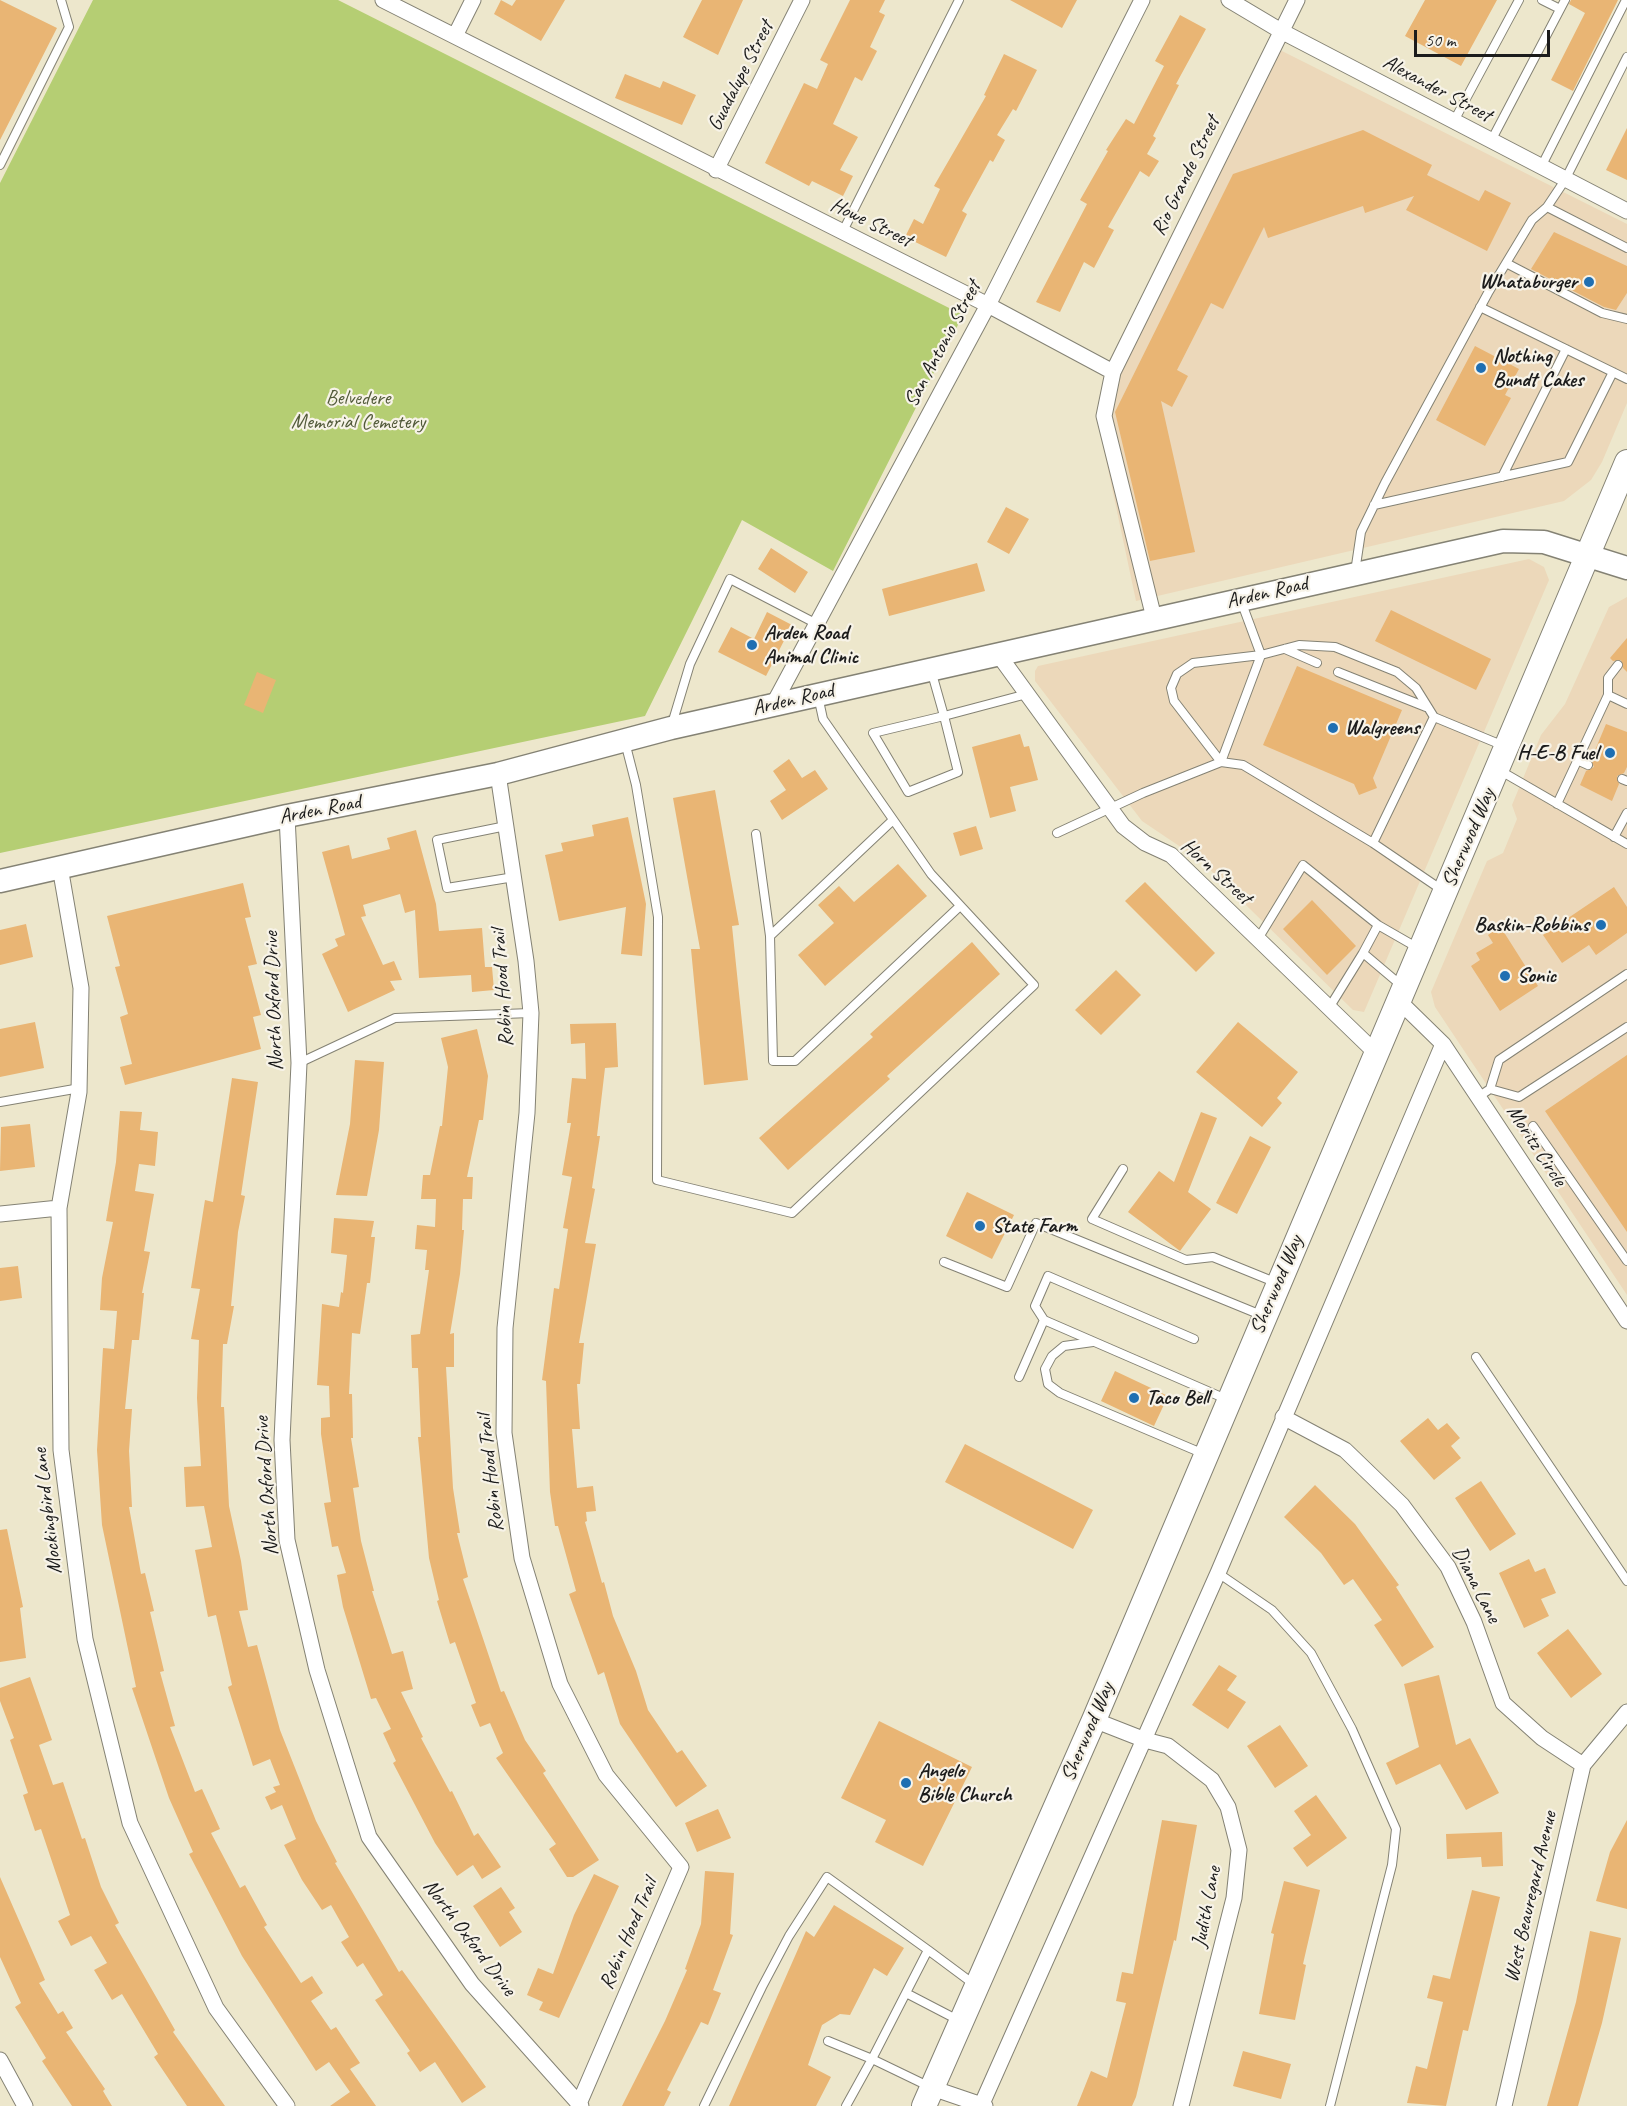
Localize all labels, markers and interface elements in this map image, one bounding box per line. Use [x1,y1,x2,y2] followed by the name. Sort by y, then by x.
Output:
[702,17,780,135] street label: Guadalupe Street
[1417,18,1554,56] scale bar
[1425,29,1456,51] text: 50 m
[1378,50,1496,128] street label: Alexander Street
[1146,112,1226,240] street label: Rio Grande Street
[826,192,916,254] street label: Howe Street
[1480,269,1577,295] place label: Whataburger
[1582,275,1596,289] marker: Whataburger
[899,277,987,411] street label: San Antonio Street
[1493,343,1583,393] place label: Nothing Bundt Cakes
[1474,361,1488,375] marker: Nothing Bundt Cakes
[291,385,425,435] park label: Belvedere Memorial Cemetery
[1224,571,1310,615] street label: Arden Road
[764,620,858,670] place label: Arden Road Animal Clinic
[745,638,759,652] marker: Arden Road Animal Clinic
[750,678,836,722] street label: Arden Road
[1345,715,1419,741] place label: Walgreens
[1326,721,1340,735] marker: Walgreens
[1517,740,1598,766] place label: H-E-B Fuel
[1603,746,1617,760] marker: H-E-B Fuel
[1437,785,1501,891] street label: Sherwood Way
[277,790,363,830] street label: Arden Road
[1175,834,1257,910] street label: Horn Street
[1474,912,1589,938] place label: Baskin-Robbins
[1594,918,1608,932] marker: Baskin-Robbins
[486,928,520,1048] street label: Robin Hood Trail
[259,931,289,1071] street label: North Oxford Drive
[1517,963,1556,989] place label: Sonic
[1498,969,1512,983] marker: Sonic
[1500,1101,1572,1191] street label: Moritz Circle
[992,1213,1077,1239] place label: State Farm
[973,1219,987,1233] marker: State Farm
[1245,1232,1309,1338] street label: Sherwood Way
[1146,1385,1209,1411] place label: Taco Bell
[1127,1391,1141,1405] marker: Taco Bell
[472,1413,510,1533] street label: Robin Hood Trail
[250,1416,284,1556] street label: North Oxford Drive
[28,1447,68,1575] street label: Mockingbird Lane
[1446,1543,1506,1627] street label: Diana Lane
[1056,1679,1120,1785] street label: Sherwood Way
[918,1758,1012,1808] place label: Angelo Bible Church
[899,1776,913,1790] marker: Angelo Bible Church
[1499,1809,1563,1985] street label: West Beauregard Avenue
[1187,1864,1227,1950] street label: Judith Lane
[417,1875,521,2001] street label: North Oxford Drive
[594,1875,664,1993] street label: Robin Hood Trail

